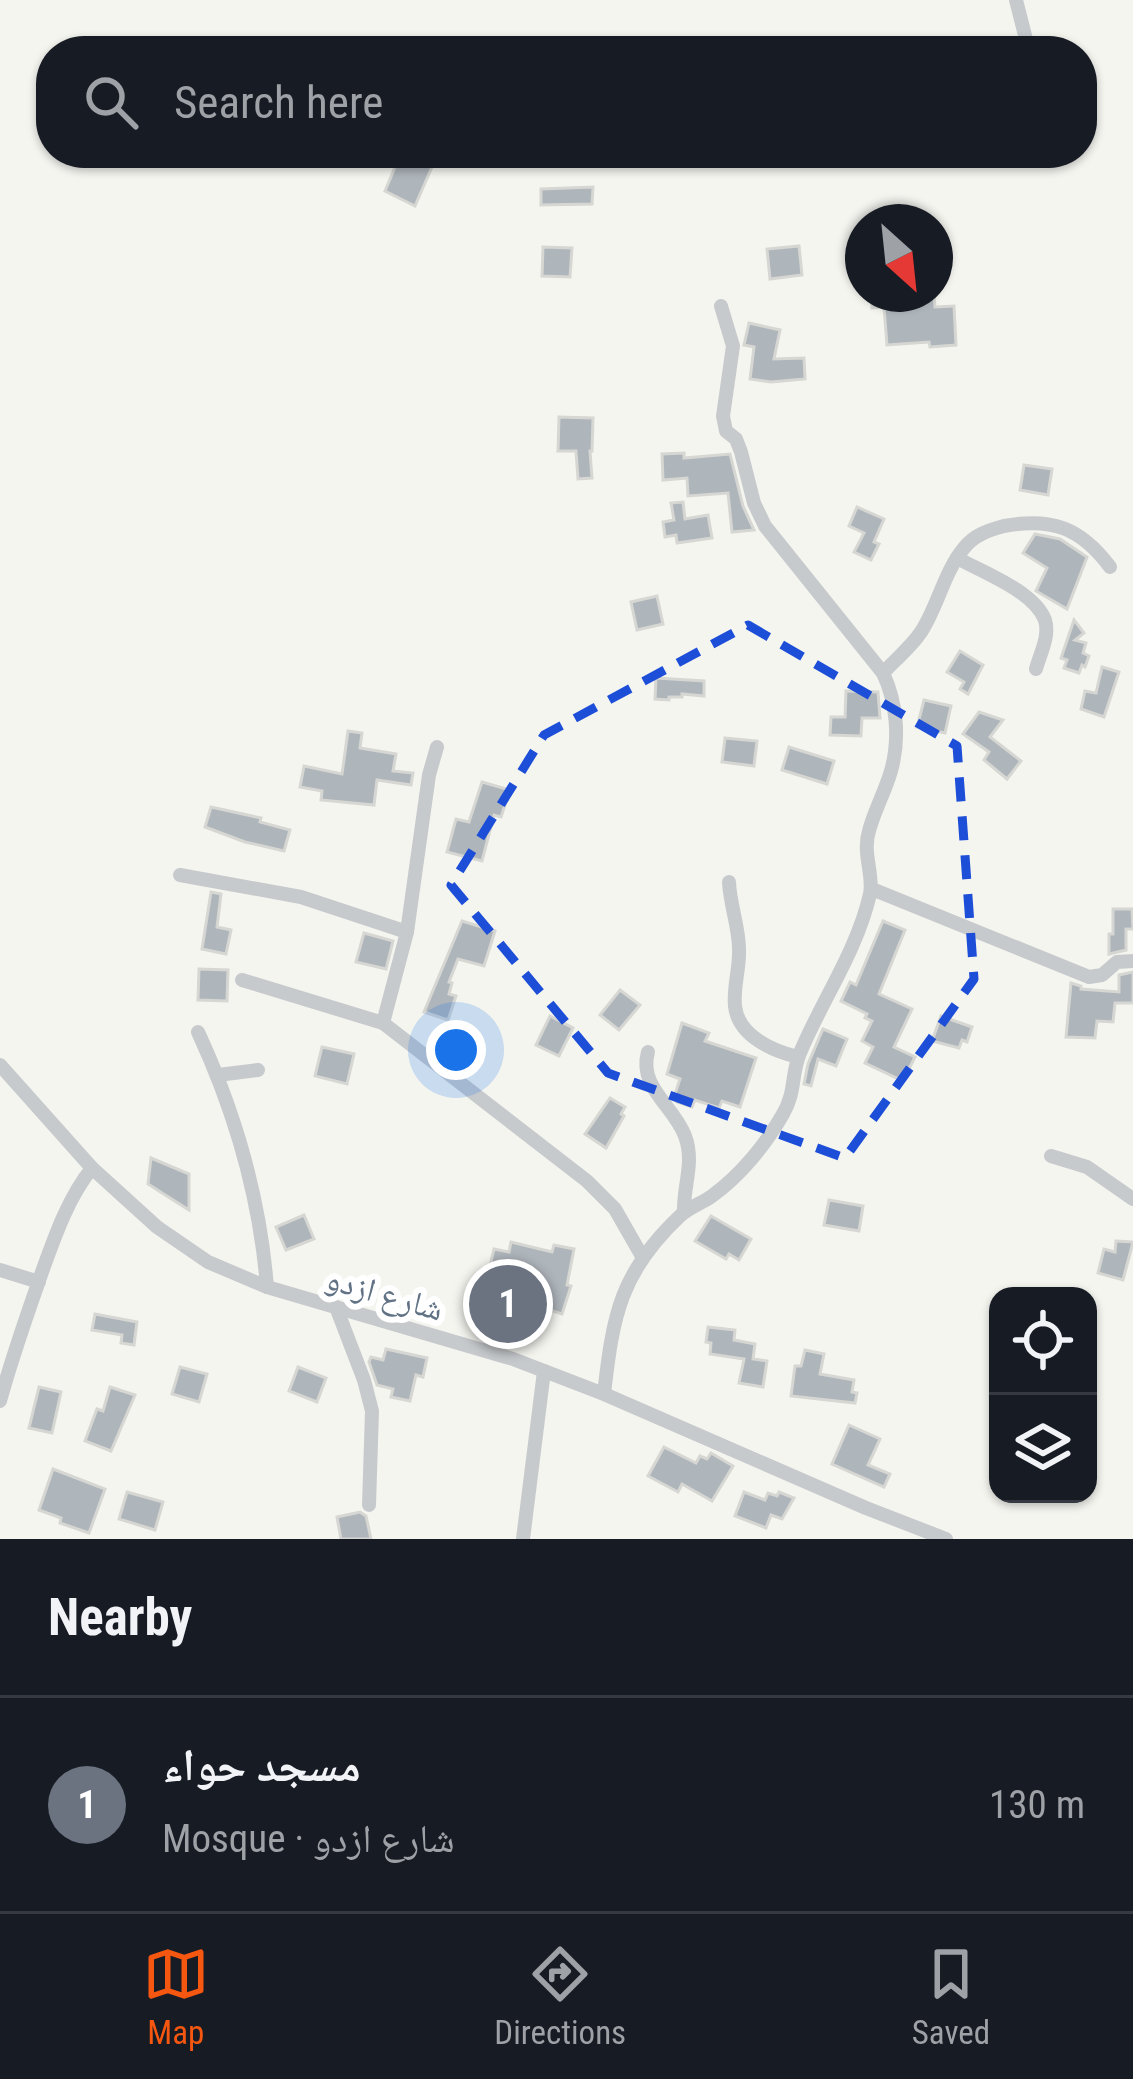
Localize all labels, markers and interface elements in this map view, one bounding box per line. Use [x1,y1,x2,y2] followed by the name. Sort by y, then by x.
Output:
[36,36,1097,168] search box
[78,69,144,135] icon: search
[174,76,383,129] text: Search here
[845,204,953,312] north arrow
[426,1020,486,1080] your location
[322,1258,448,1330] street label: شارع ازدو
[469,1259,547,1349] pin: 1
[989,1287,1097,1503] map controls
[989,1287,1097,1395] button: locate
[989,1395,1097,1503] button: layers
[48,1588,192,1647] text: Nearby
[162,1739,361,1792] text: مسجد حواء
[77,1782,97,1828] text: 1
[989,1782,1085,1828] text: 130 m
[162,1816,455,1862] text: Mosque · شارع ازدو
[143,1941,209,2052] tab: Map
[494,1941,626,2052] tab: Directions
[912,1941,990,2052] tab: Saved

